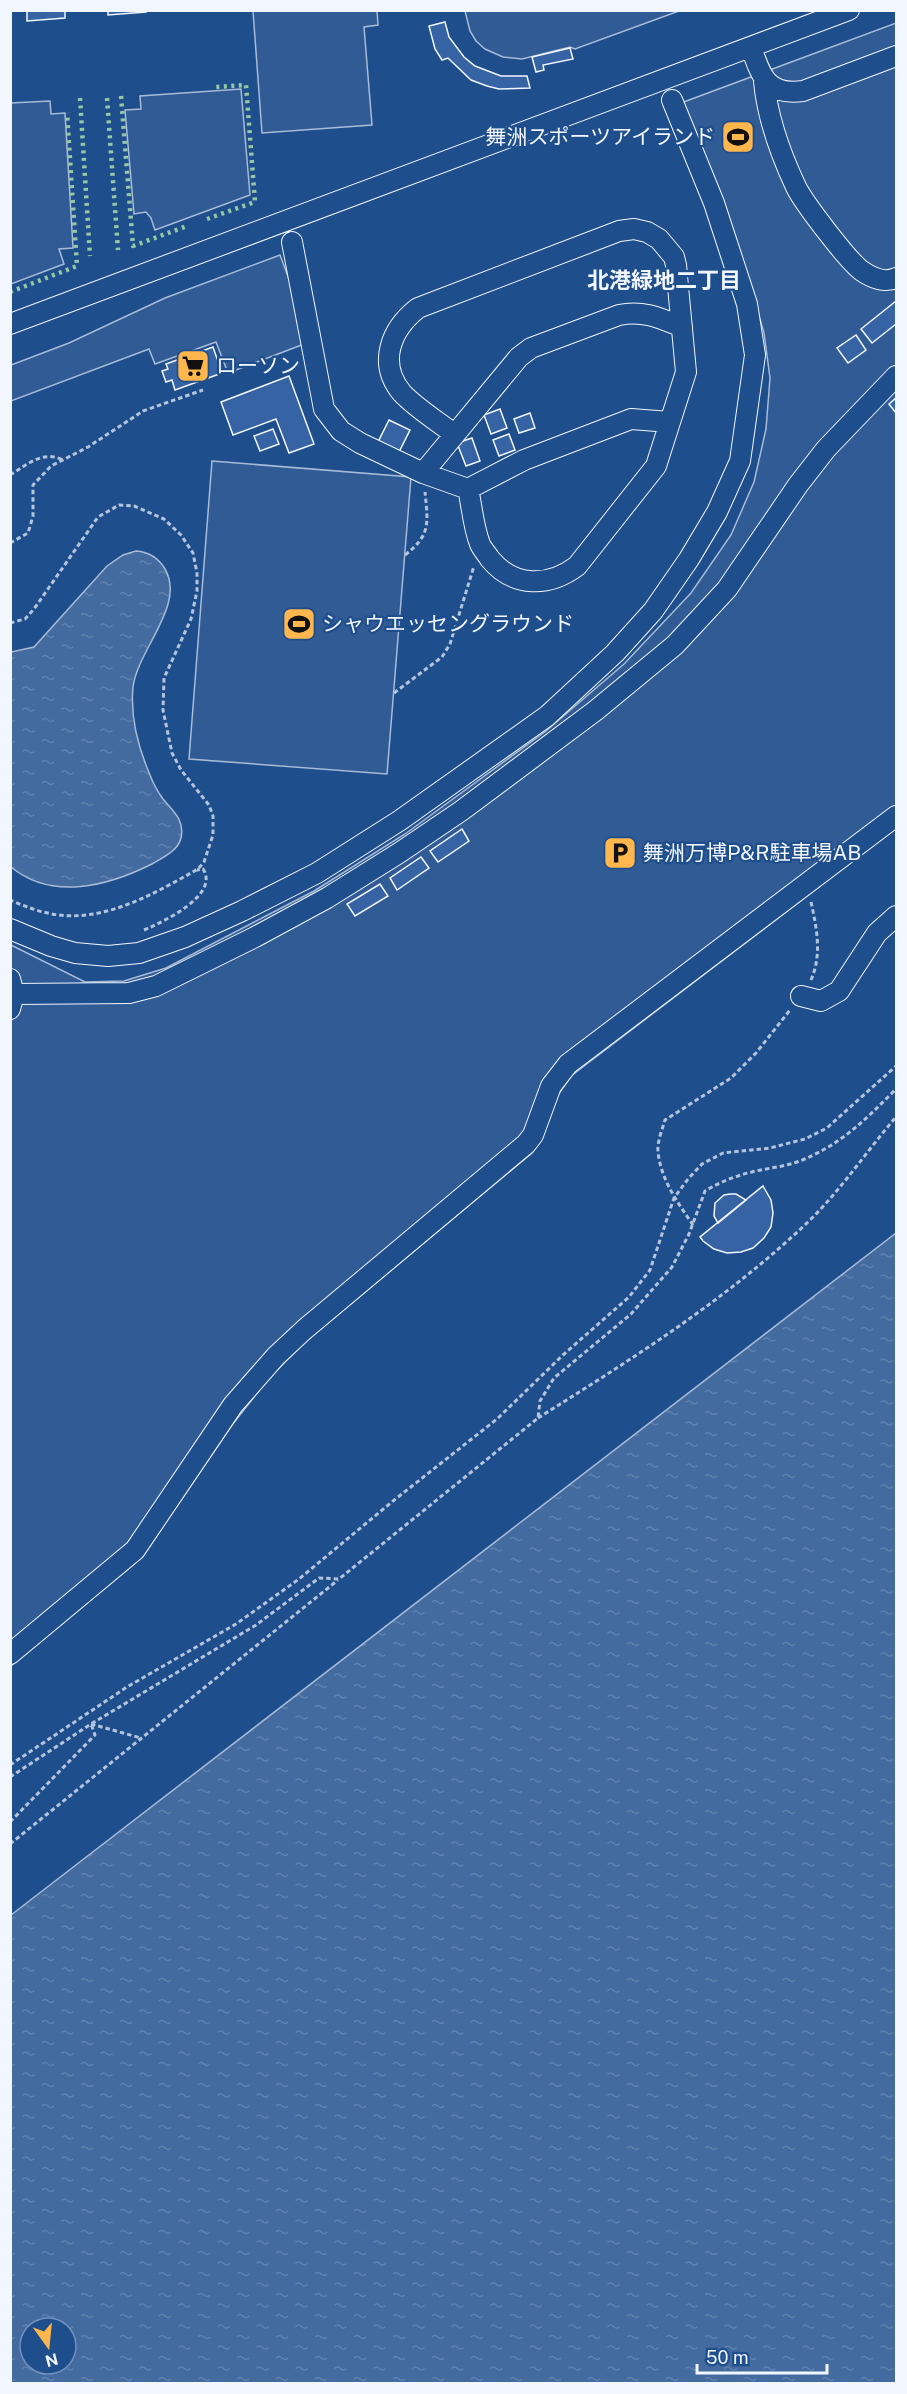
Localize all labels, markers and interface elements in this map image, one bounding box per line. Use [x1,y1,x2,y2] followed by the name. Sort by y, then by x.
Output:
[720,119,756,155] sports icon: 舞洲スポーツアイランド
[485,124,715,149] place label: 舞洲スポーツアイランド
[587,267,741,293] district label: 北港緑地二丁目
[175,348,211,384] supermarket icon: ローソン
[216,353,300,378] place label: ローソン
[281,606,317,642] sports icon: シャウエッセングラウンド
[322,611,574,636] place label: シャウエッセングラウンド
[602,835,638,871] parking icon: 舞洲万博P&R駐車場AB
[643,840,861,865] place label: 舞洲万博P&R駐車場AB
[18,2316,78,2376] north arrow
[697,2337,828,2375] scale bar
[706,2347,749,2368] text: 50 m
[43,2349,60,2371] text: N

